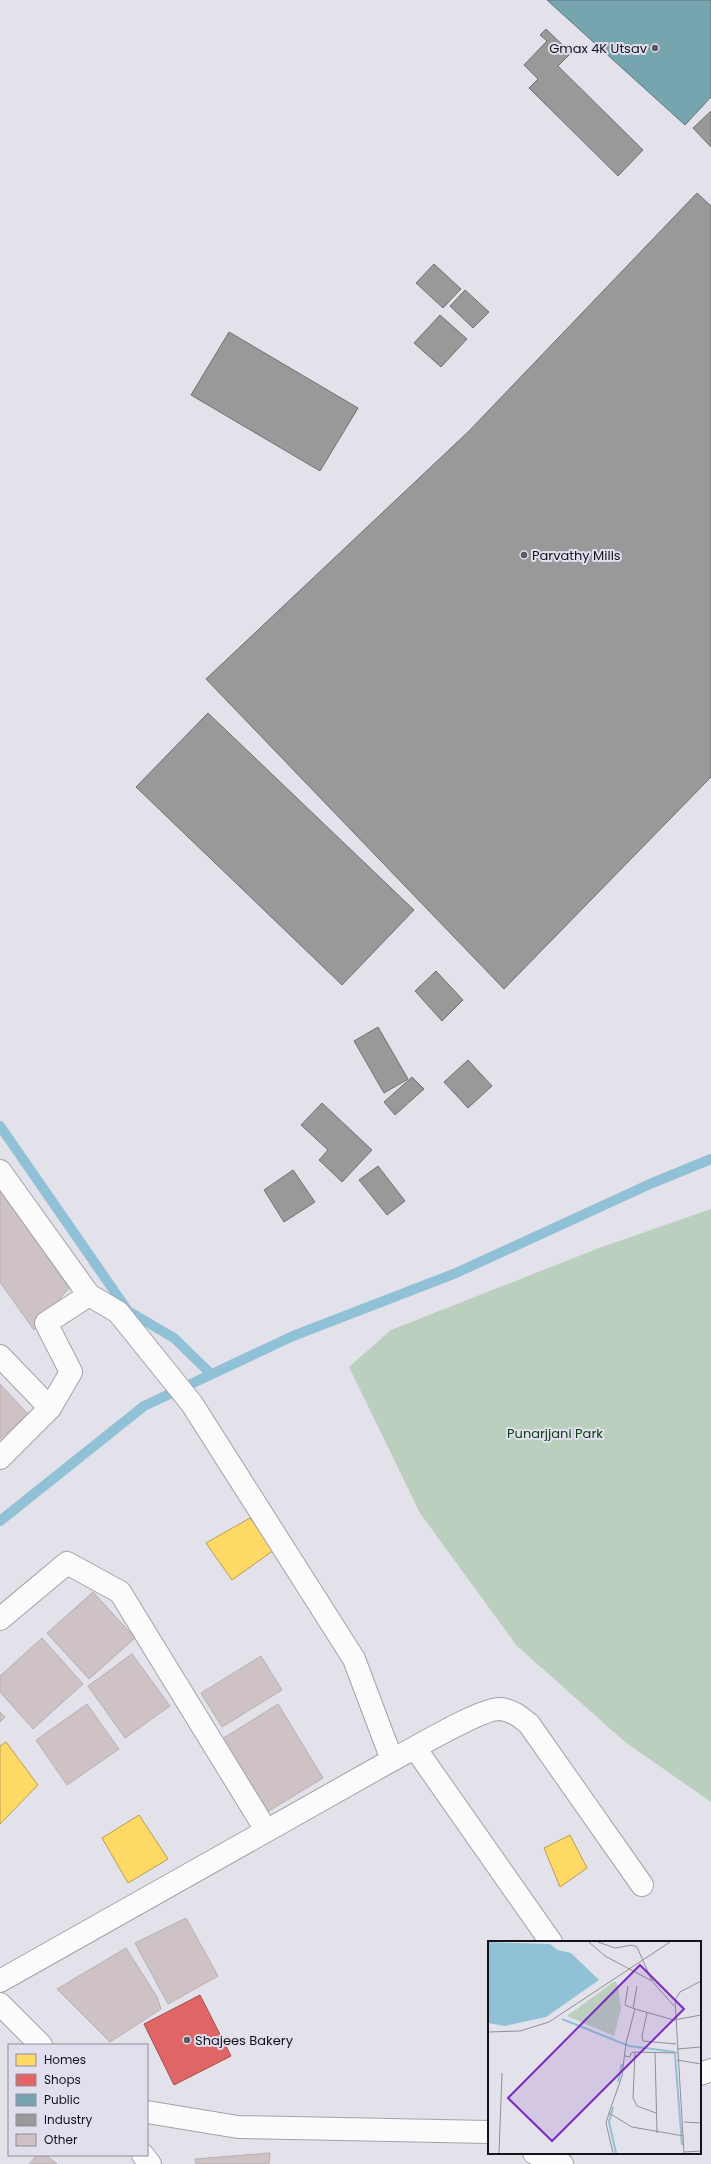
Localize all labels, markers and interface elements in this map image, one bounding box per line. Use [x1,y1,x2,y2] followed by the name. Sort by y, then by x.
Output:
[549,39,648,58] place label: Gmax 4K Utsav
[650,43,660,53] marker: Gmax 4K Utsav
[532,546,621,565] place label: Parvathy Mills
[519,550,529,560] marker: Parvathy Mills
[507,1424,603,1443] park label: Punarjjani Park
[488,1941,701,2154] inset map
[195,2031,294,2050] place label: Shajees Bakery
[182,2035,192,2045] marker: Shajees Bakery
[8,2044,148,2156] legend
[44,2051,86,2068] text: Homes
[44,2071,81,2088] text: Shops
[44,2091,80,2108] text: Public
[44,2111,93,2128] text: Industry
[44,2131,78,2148] text: Other

